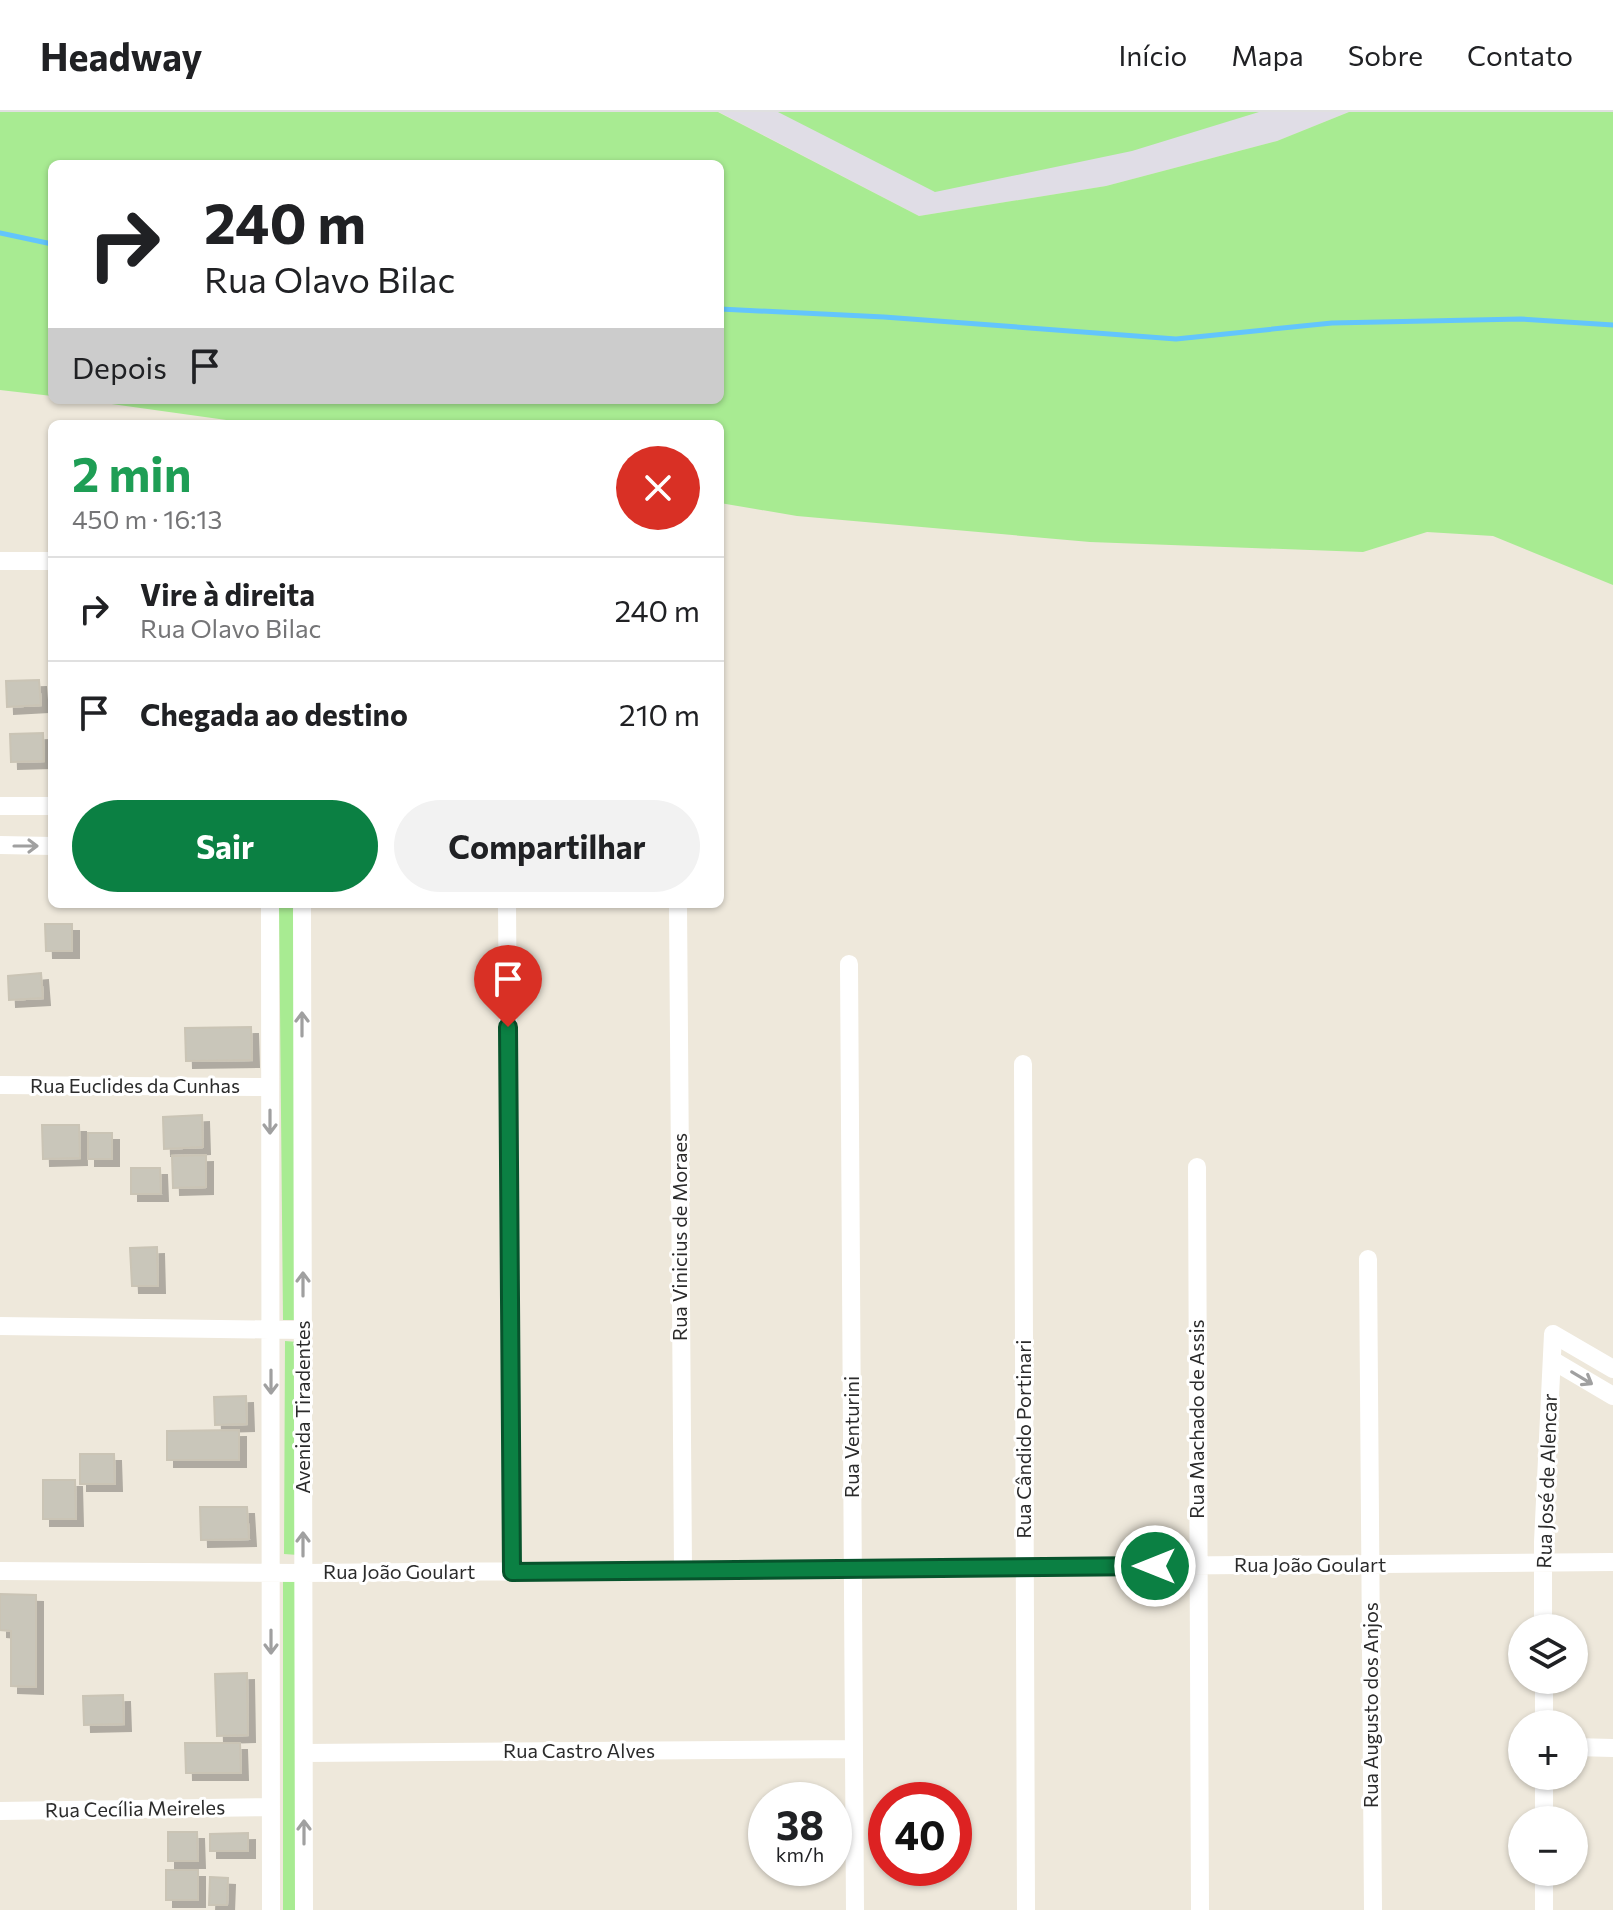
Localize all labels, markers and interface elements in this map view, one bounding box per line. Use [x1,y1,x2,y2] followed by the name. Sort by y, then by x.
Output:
[40,32,202,79] text: Headway
[1118,38,1187,72] text: Início
[1231,38,1304,72] text: Mapa
[1348,38,1423,72] text: Sobre
[1467,38,1573,72] text: Contato
[204,187,366,256] text: 240 m
[72,192,176,296] icon: right
[204,256,455,300] text: Rua Olavo Bilac
[183,344,227,388] icon: arrive
[72,348,167,385] text: Depois
[72,443,192,502] text: 2 min
[616,446,700,530] button: close
[72,503,222,534] text: 450 m · 16:13
[140,575,315,612] text: Vire à direita
[72,587,116,631] icon: right
[614,591,700,628] text: 240 m
[140,612,321,643] text: Rua Olavo Bilac
[72,691,116,735] icon: arrive
[140,695,408,732] text: Chegada ao destino
[619,695,700,732] text: 210 m
[72,800,378,892] button: Sair
[394,800,700,892] button: Compartilhar
[12,838,39,853] one-way arrow
[474,945,542,1027] pin
[486,957,530,1001] icon: arrive
[294,1011,310,1038] one-way arrow
[30,1073,240,1097] street label: Rua Euclides da Cunhas
[262,1108,278,1135] one-way arrow
[667,1133,691,1341] street label: Rua Vinicius de Moraes
[295,1271,311,1298] one-way arrow
[1184,1319,1208,1519] street label: Rua Machado de Assis
[290,1320,314,1494] street label: Avenida Tiradentes
[1011,1340,1035,1538] street label: Rua Cândido Portinari
[263,1368,279,1395] one-way arrow
[1570,1370,1593,1386] one-way arrow
[839,1376,863,1498] street label: Rua Venturini
[1531,1393,1561,1569] street label: Rua José de Alencar
[1113,1524,1197,1608] position arrow
[295,1531,311,1558] one-way arrow
[1234,1552,1386,1576] street label: Rua João Goulart
[323,1559,475,1583] street label: Rua João Goulart
[1358,1602,1382,1808] street label: Rua Augusto dos Anjos
[1508,1614,1588,1886] map controls
[1508,1614,1588,1694] button: layers
[263,1628,279,1655] one-way arrow
[1508,1710,1588,1790] button: +
[503,1738,655,1762] street label: Rua Castro Alves
[868,1782,972,1886] speed limit sign: 40
[45,1794,225,1822] street label: Rua Cecília Meireles
[776,1799,824,1848] text: 38
[1508,1806,1588,1886] button: −
[296,1819,312,1846] one-way arrow
[776,1842,824,1866] text: km/h

